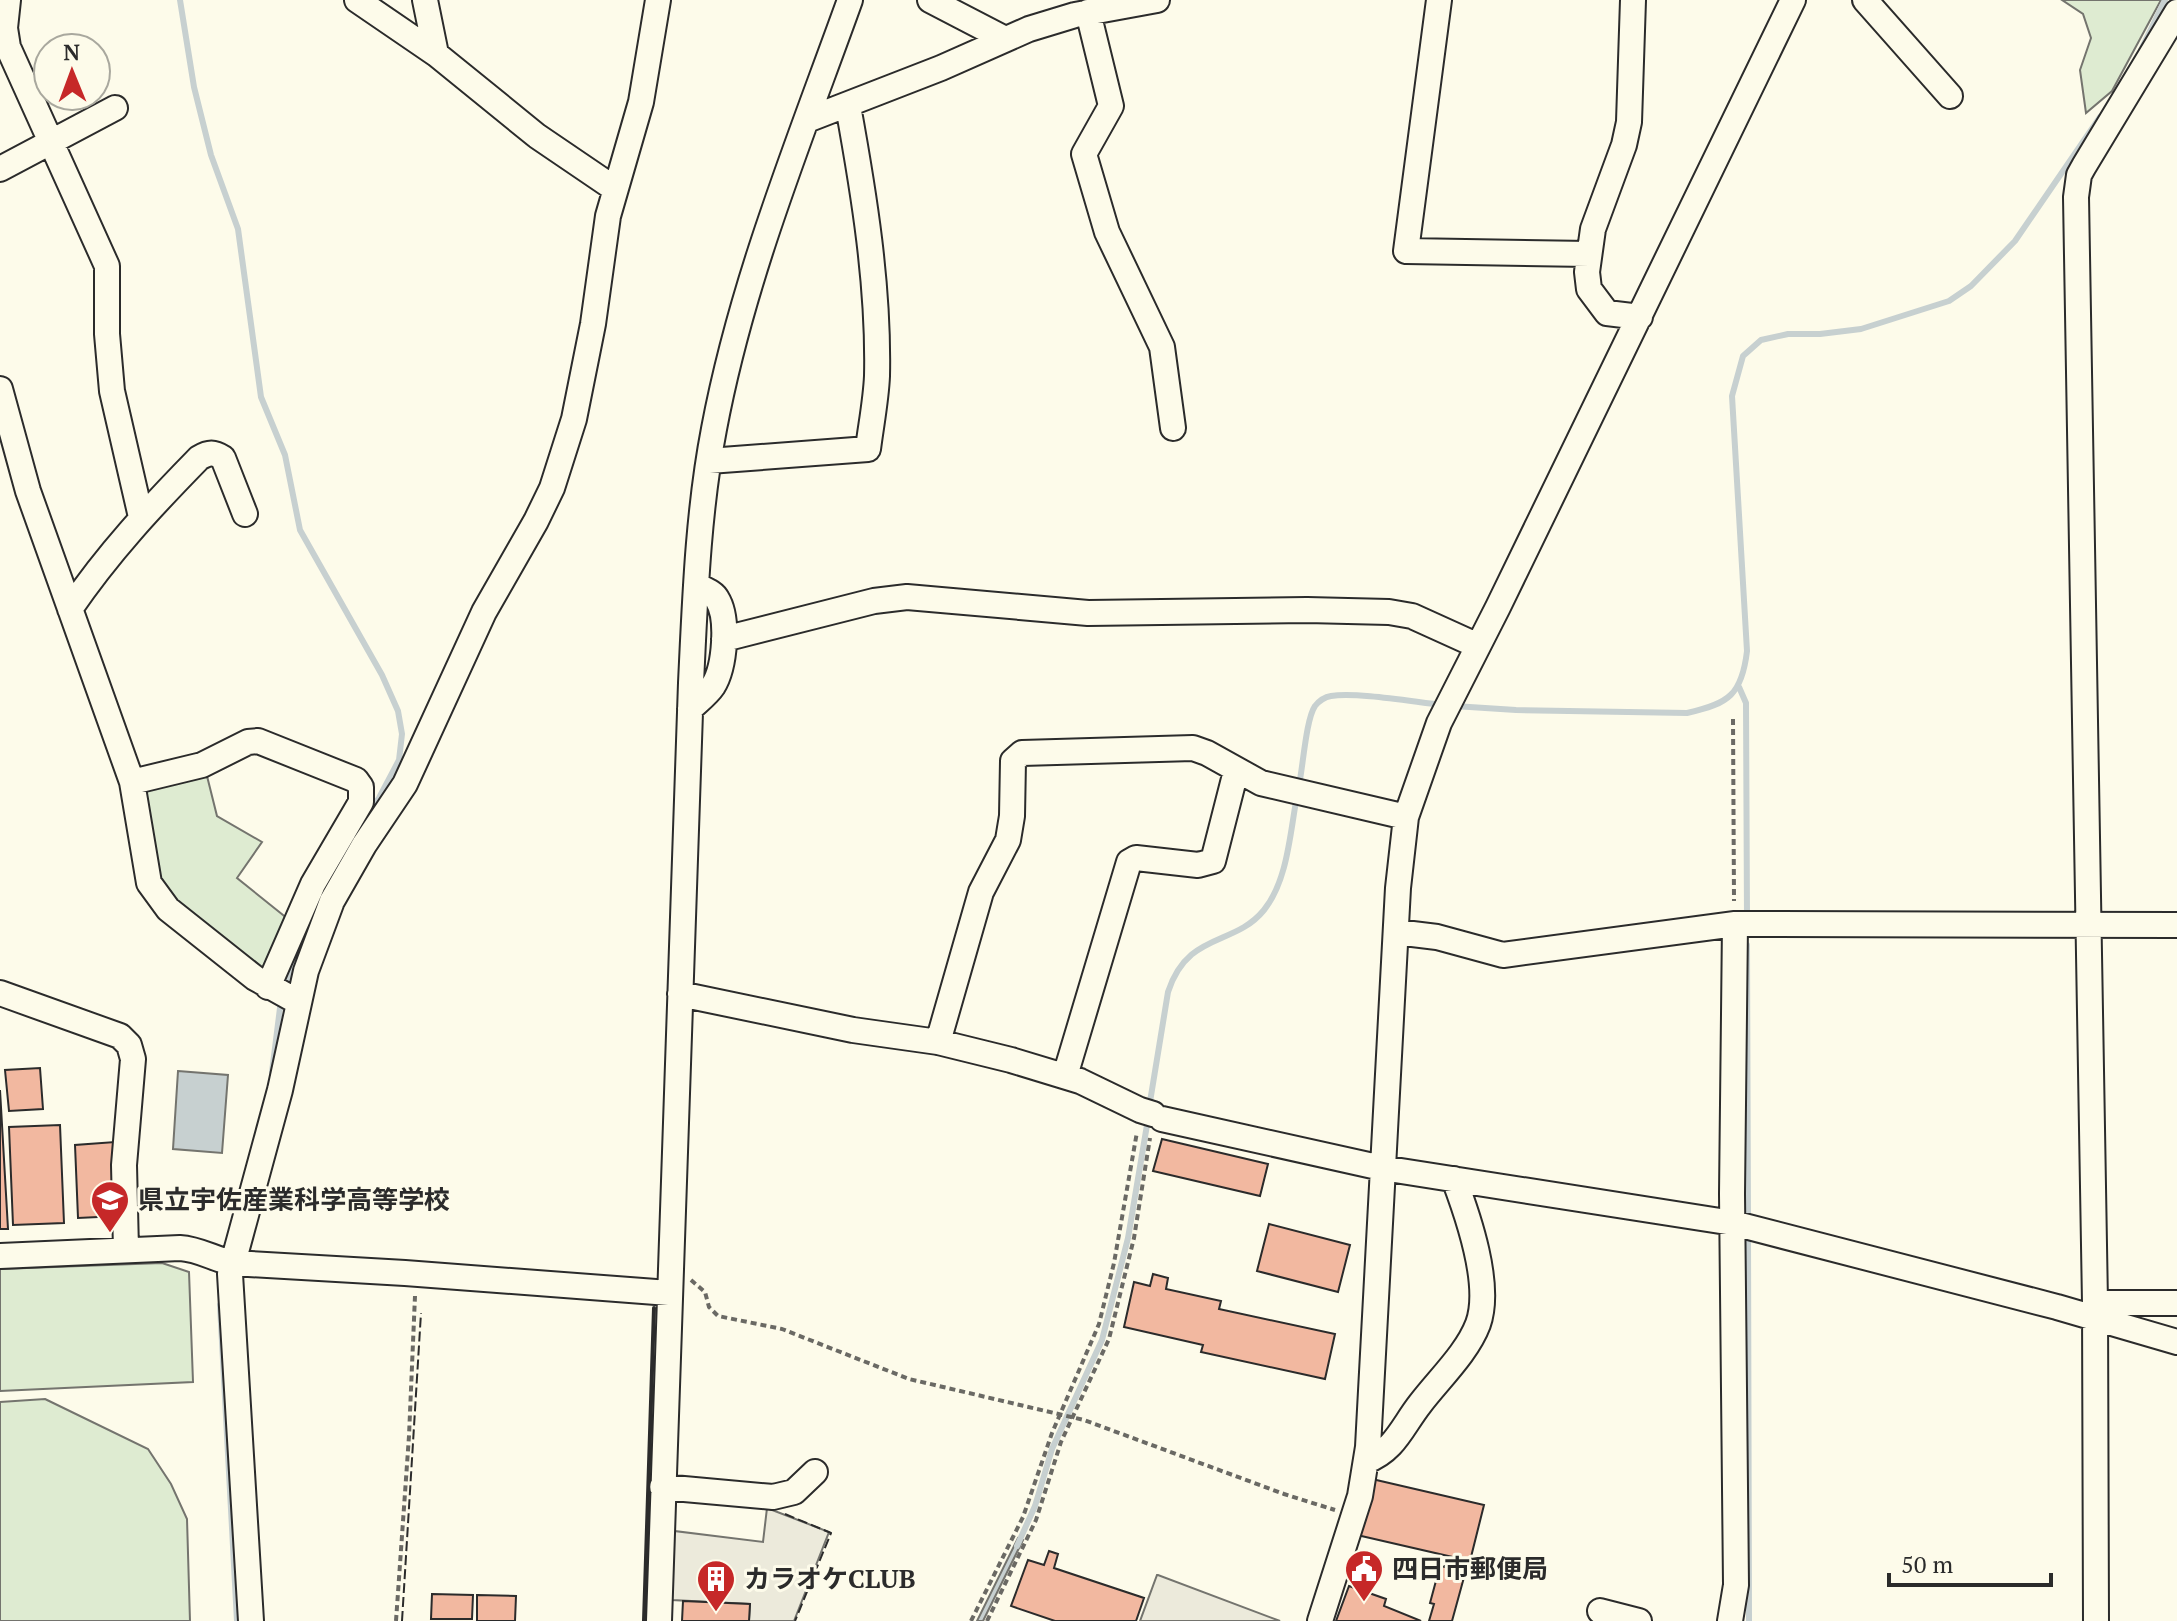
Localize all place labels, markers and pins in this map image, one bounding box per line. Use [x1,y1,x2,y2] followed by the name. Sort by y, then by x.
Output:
[89,1179,131,1234] school or university icon: 県立宇佐産業科学高等学校
[138,1182,450,1216] place label: 県立宇佐産業科学高等学校
[1343,1548,1385,1603] public building icon: 四日市郵便局
[1392,1551,1548,1585] place label: 四日市郵便局
[695,1558,737,1613] building icon: カラオケCLUB
[744,1561,916,1595] place label: カラオケCLUB

